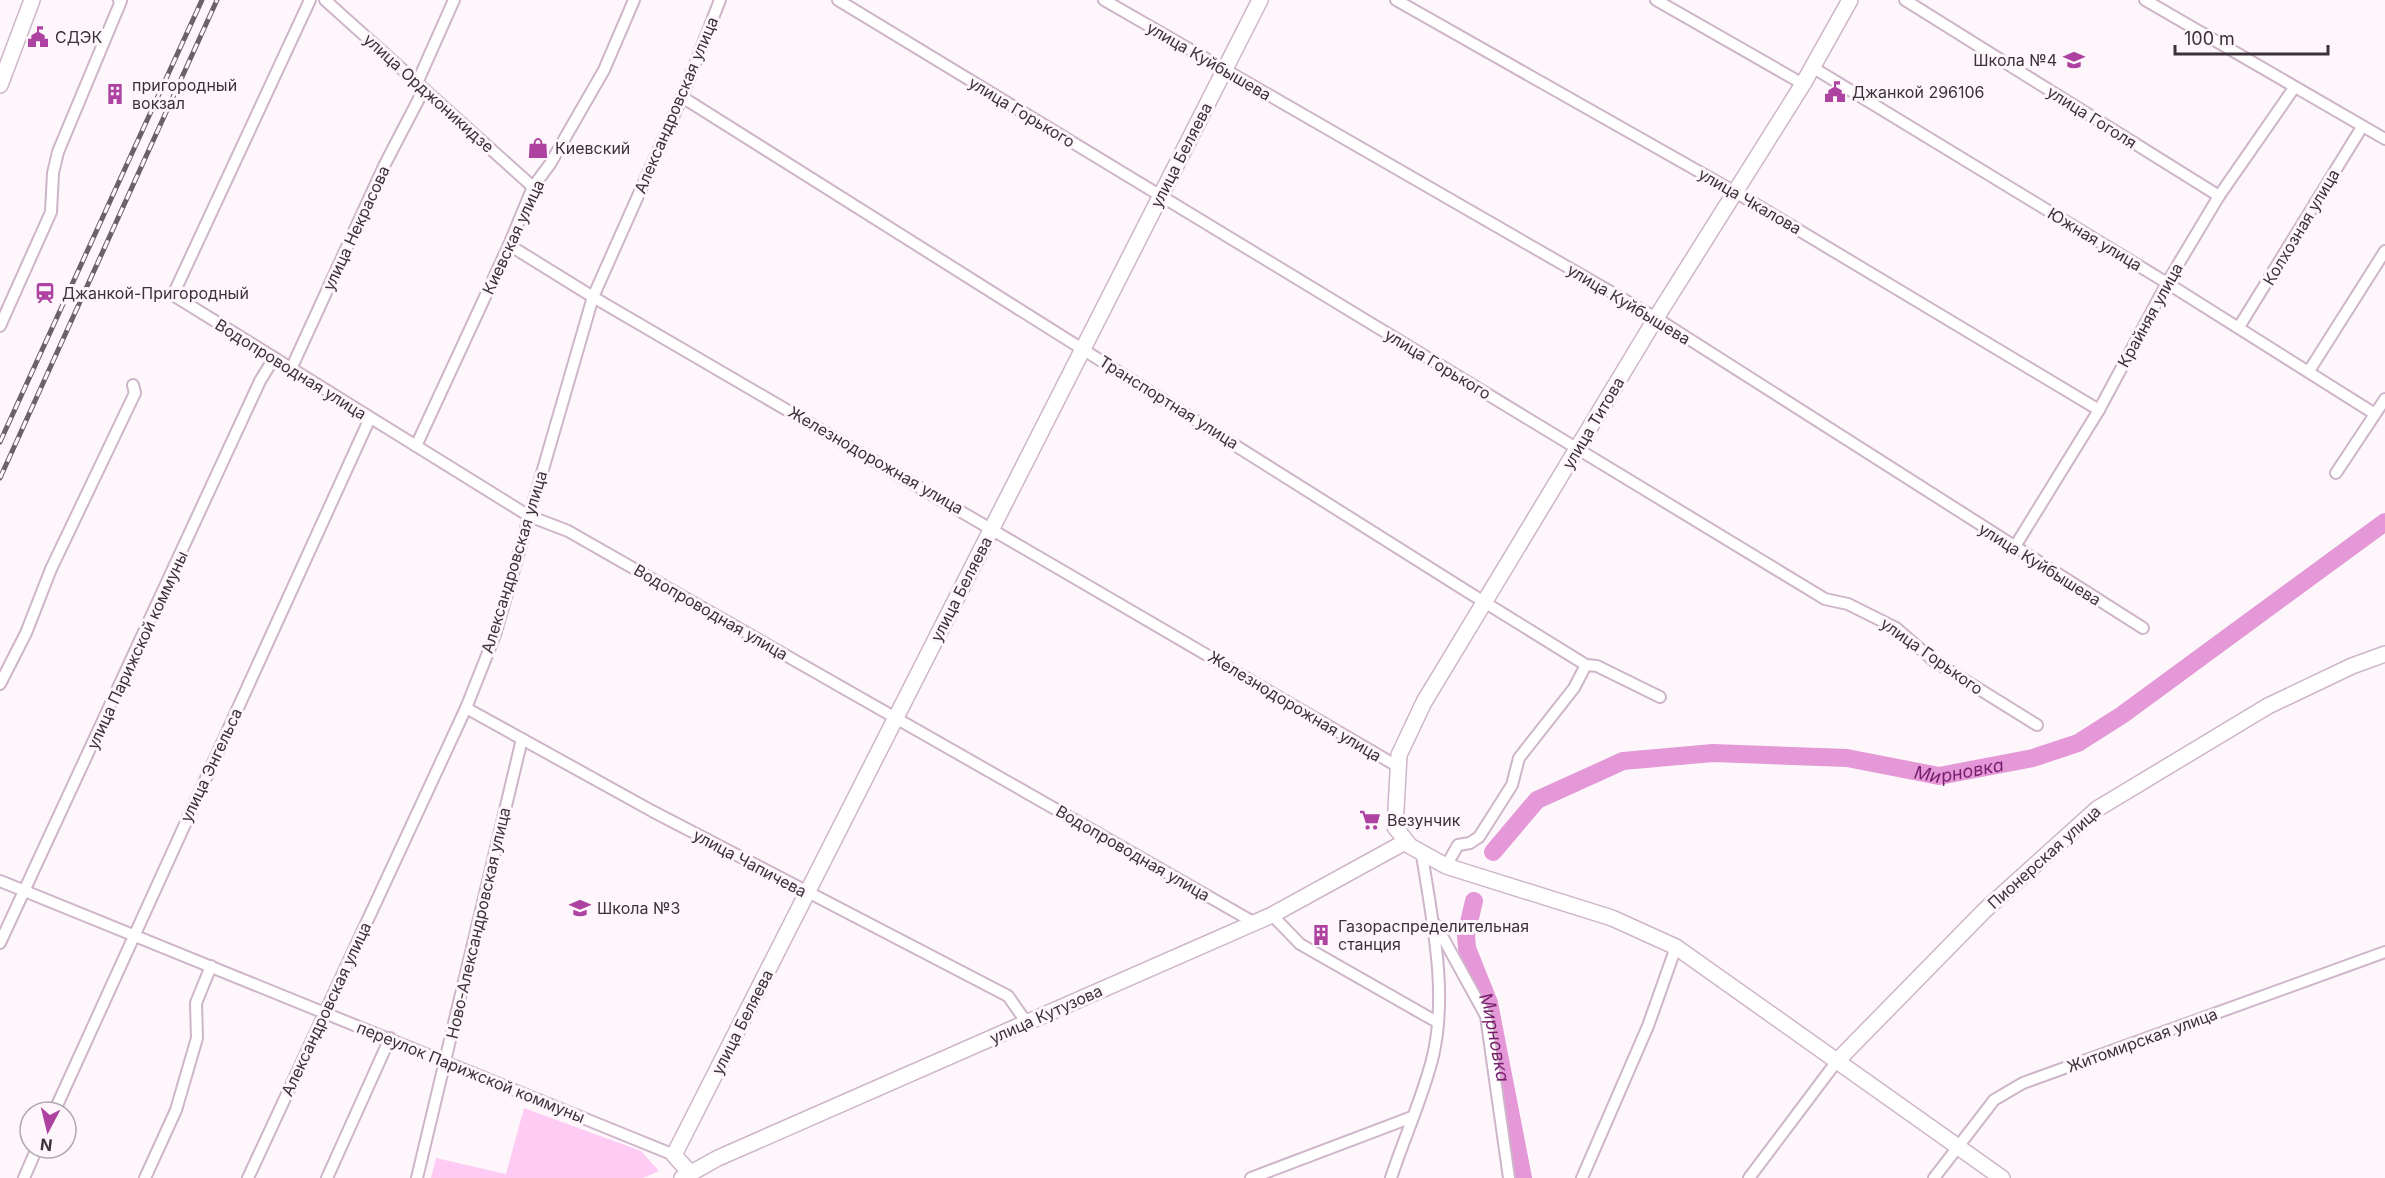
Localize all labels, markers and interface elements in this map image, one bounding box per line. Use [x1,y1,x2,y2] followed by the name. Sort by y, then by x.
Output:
[630,14,722,196] street label: Александровская улица
[1143,17,1275,105] street label: улица Куйбышева
[2175,18,2328,56] scale bar
[26,25,50,49] public building icon: СДЭК
[55,27,102,47] place label: СДЭК
[2184,28,2235,49] text: 100 m
[360,29,498,157] street label: улица Орджоникидзе
[2062,48,2086,72] school or university icon: Школа №4
[1973,50,2057,70] place label: Школа №4
[965,72,1079,152] street label: улица Горького
[132,75,237,113] place label: пригородный вокзал
[1823,80,1847,104] public building icon: Джанкой 296106
[103,82,127,106] building icon: пригородный вокзал
[1852,82,1985,102] place label: Джанкой 296106
[2043,82,2141,152] street label: улица Гоголя
[1146,99,1216,211] street label: улица Беляева
[526,136,550,160] shop icon: Киевский
[555,138,630,158] place label: Киевский
[318,162,394,294] street label: улица Некрасова
[1695,163,1805,239] street label: улица Чкалова
[2258,165,2344,289] street label: Колхозная улица
[478,176,548,298] street label: Киевская улица
[2044,203,2146,275] street label: Южная улица
[1564,259,1694,349] street label: улица Куйбышева
[2113,259,2187,371] street label: Крайняя улица
[33,281,57,305] station icon: Джанкой-Пригородный
[62,283,249,303] place label: Джанкой-Пригородный
[212,314,370,424] street label: Водопроводная улица
[1381,324,1495,404] street label: улица Горького
[1096,351,1242,453] street label: Транспортная улица
[1558,373,1628,473] street label: улица Титова
[785,402,967,518] street label: Железнодорожная улица
[477,468,551,656] street label: Александровская улица
[1975,518,2105,610] street label: улица Куйбышева
[926,533,996,645] street label: улица Беляева
[82,548,192,752] street label: улица Парижской коммуны
[630,560,792,664] street label: Водопроводная улица
[1877,613,1987,699] street label: улица Горького
[1205,646,1385,766] street label: Железнодорожная улица
[176,705,246,825] street label: улица Энгельса
[1912,753,2005,787] water label: Мирновка
[1052,801,1214,905] street label: Водопроводная улица
[1983,801,2105,913] street label: Пионерская улица
[442,805,514,1041] street label: Ново-Александровская улица
[1358,808,1382,832] supermarket icon: Везунчик
[1387,810,1461,830] place label: Везунчик
[690,825,810,901] street label: улица Чапичева
[568,896,592,920] school or university icon: Школа №3
[597,898,680,918] place label: Школа №3
[1338,916,1529,954] place label: Газораспределительная станция
[277,919,375,1099] street label: Александровская улица
[1309,923,1333,947] building icon: Газораспределительная станция
[707,966,777,1078] street label: улица Беляева
[987,980,1105,1048] street label: улица Кутузова
[1475,989,1515,1084] water label: Мирновка
[2064,1003,2220,1077] street label: Житомирская улица
[354,1017,588,1127] street label: переулок Парижской коммуны
[18,1100,78,1160] north arrow
[39,1134,53,1156] text: N

